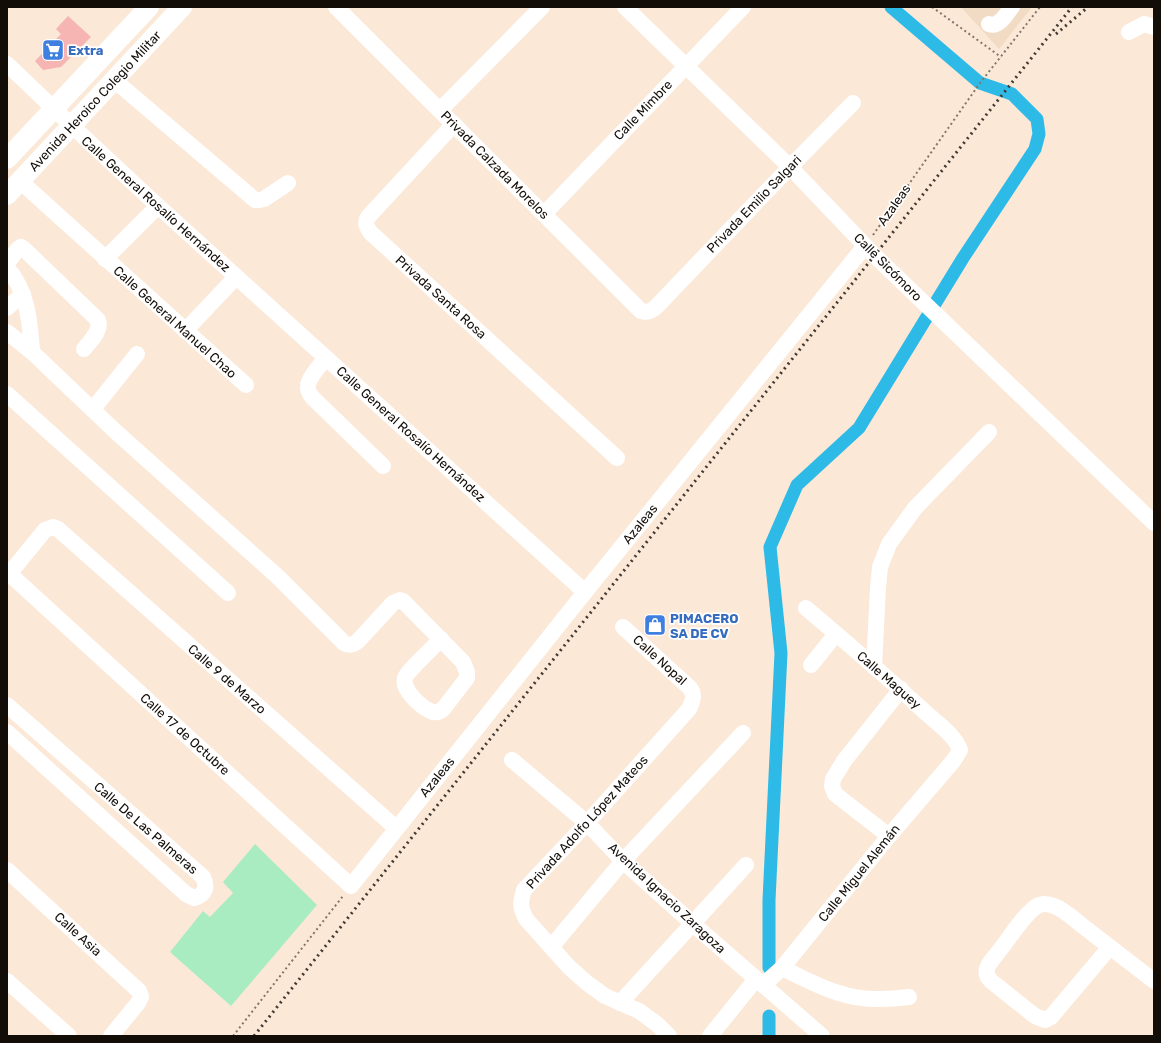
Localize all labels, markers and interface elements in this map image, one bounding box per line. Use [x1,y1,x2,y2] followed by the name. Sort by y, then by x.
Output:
[26,28,165,175] street label: Avenida Heroico Colegio Militar
[40,37,66,63] supermarket icon: Extra
[68,43,103,58] place label: Extra
[611,77,675,143] street label: Calle Mimbre
[438,108,552,222] street label: Privada Calzada Morelos
[79,133,234,275] street label: Calle General Rosalío Hernández
[704,152,805,257] street label: Privada Emilio Salgari
[874,181,914,228] street label: Azaleas
[851,230,925,304] street label: Calle Sicómoro
[393,252,489,342] street label: Privada Santa Rosa
[110,263,240,381] street label: Calle General Manuel Chao
[334,363,489,505] street label: Calle General Rosalío Hernández
[619,501,661,547] street label: Azaleas
[670,611,739,641] place label: PIMACERO SA DE CV
[642,612,668,638] shop icon: PIMACERO SA DE CV
[630,632,690,688] street label: Calle Nopal
[185,641,269,717] street label: Calle 9 de Marzo
[853,648,924,713] street label: Calle Maguey
[137,690,233,778] street label: Calle 17 de Octubre
[523,752,651,892] street label: Privada Adolfo López Mateos
[416,754,458,800] street label: Azaleas
[91,779,201,877] street label: Calle De Las Palmeras
[815,821,904,925] street label: Calle Miguel Alemán
[605,840,729,957] street label: Avenida Ignacio Zaragoza
[51,909,105,959] street label: Calle Asia

